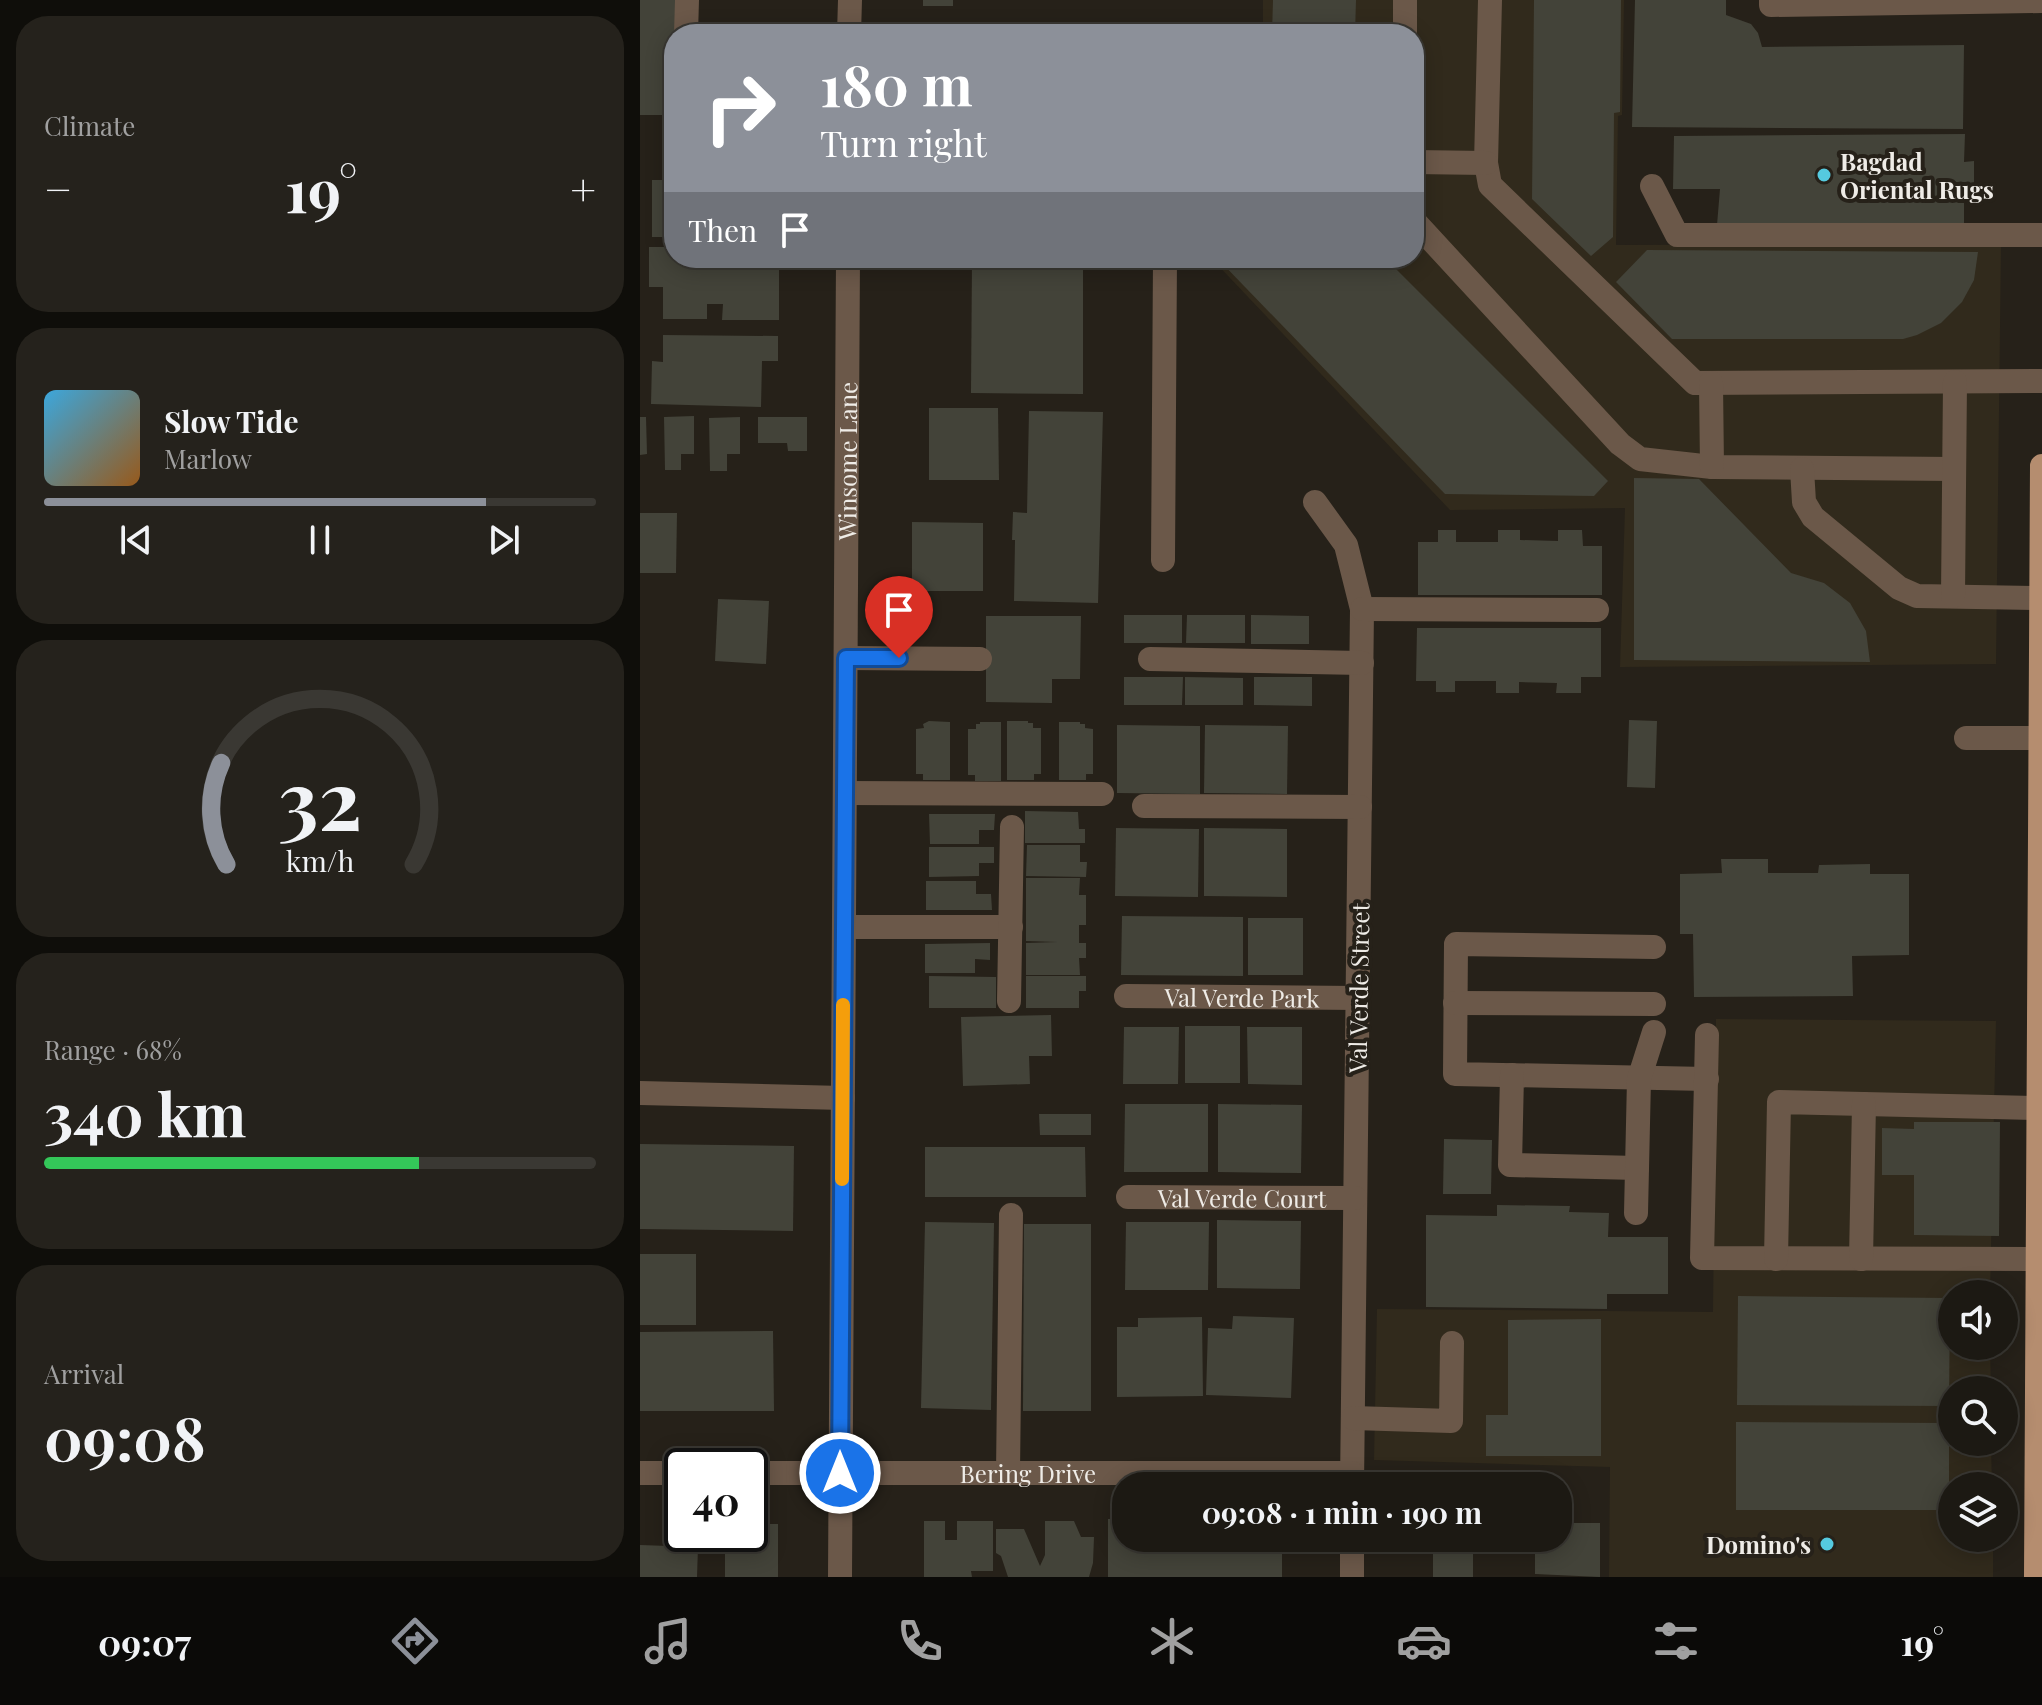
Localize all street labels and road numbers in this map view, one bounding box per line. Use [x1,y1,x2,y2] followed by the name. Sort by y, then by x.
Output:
[830,382,863,541] street label: Winsome Lane
[1341,902,1375,1074] street label: Val Verde Street
[1163,980,1320,1014] street label: Val Verde Park
[1157,1181,1327,1214] street label: Val Verde Court
[960,1457,1096,1489] street label: Bering Drive

